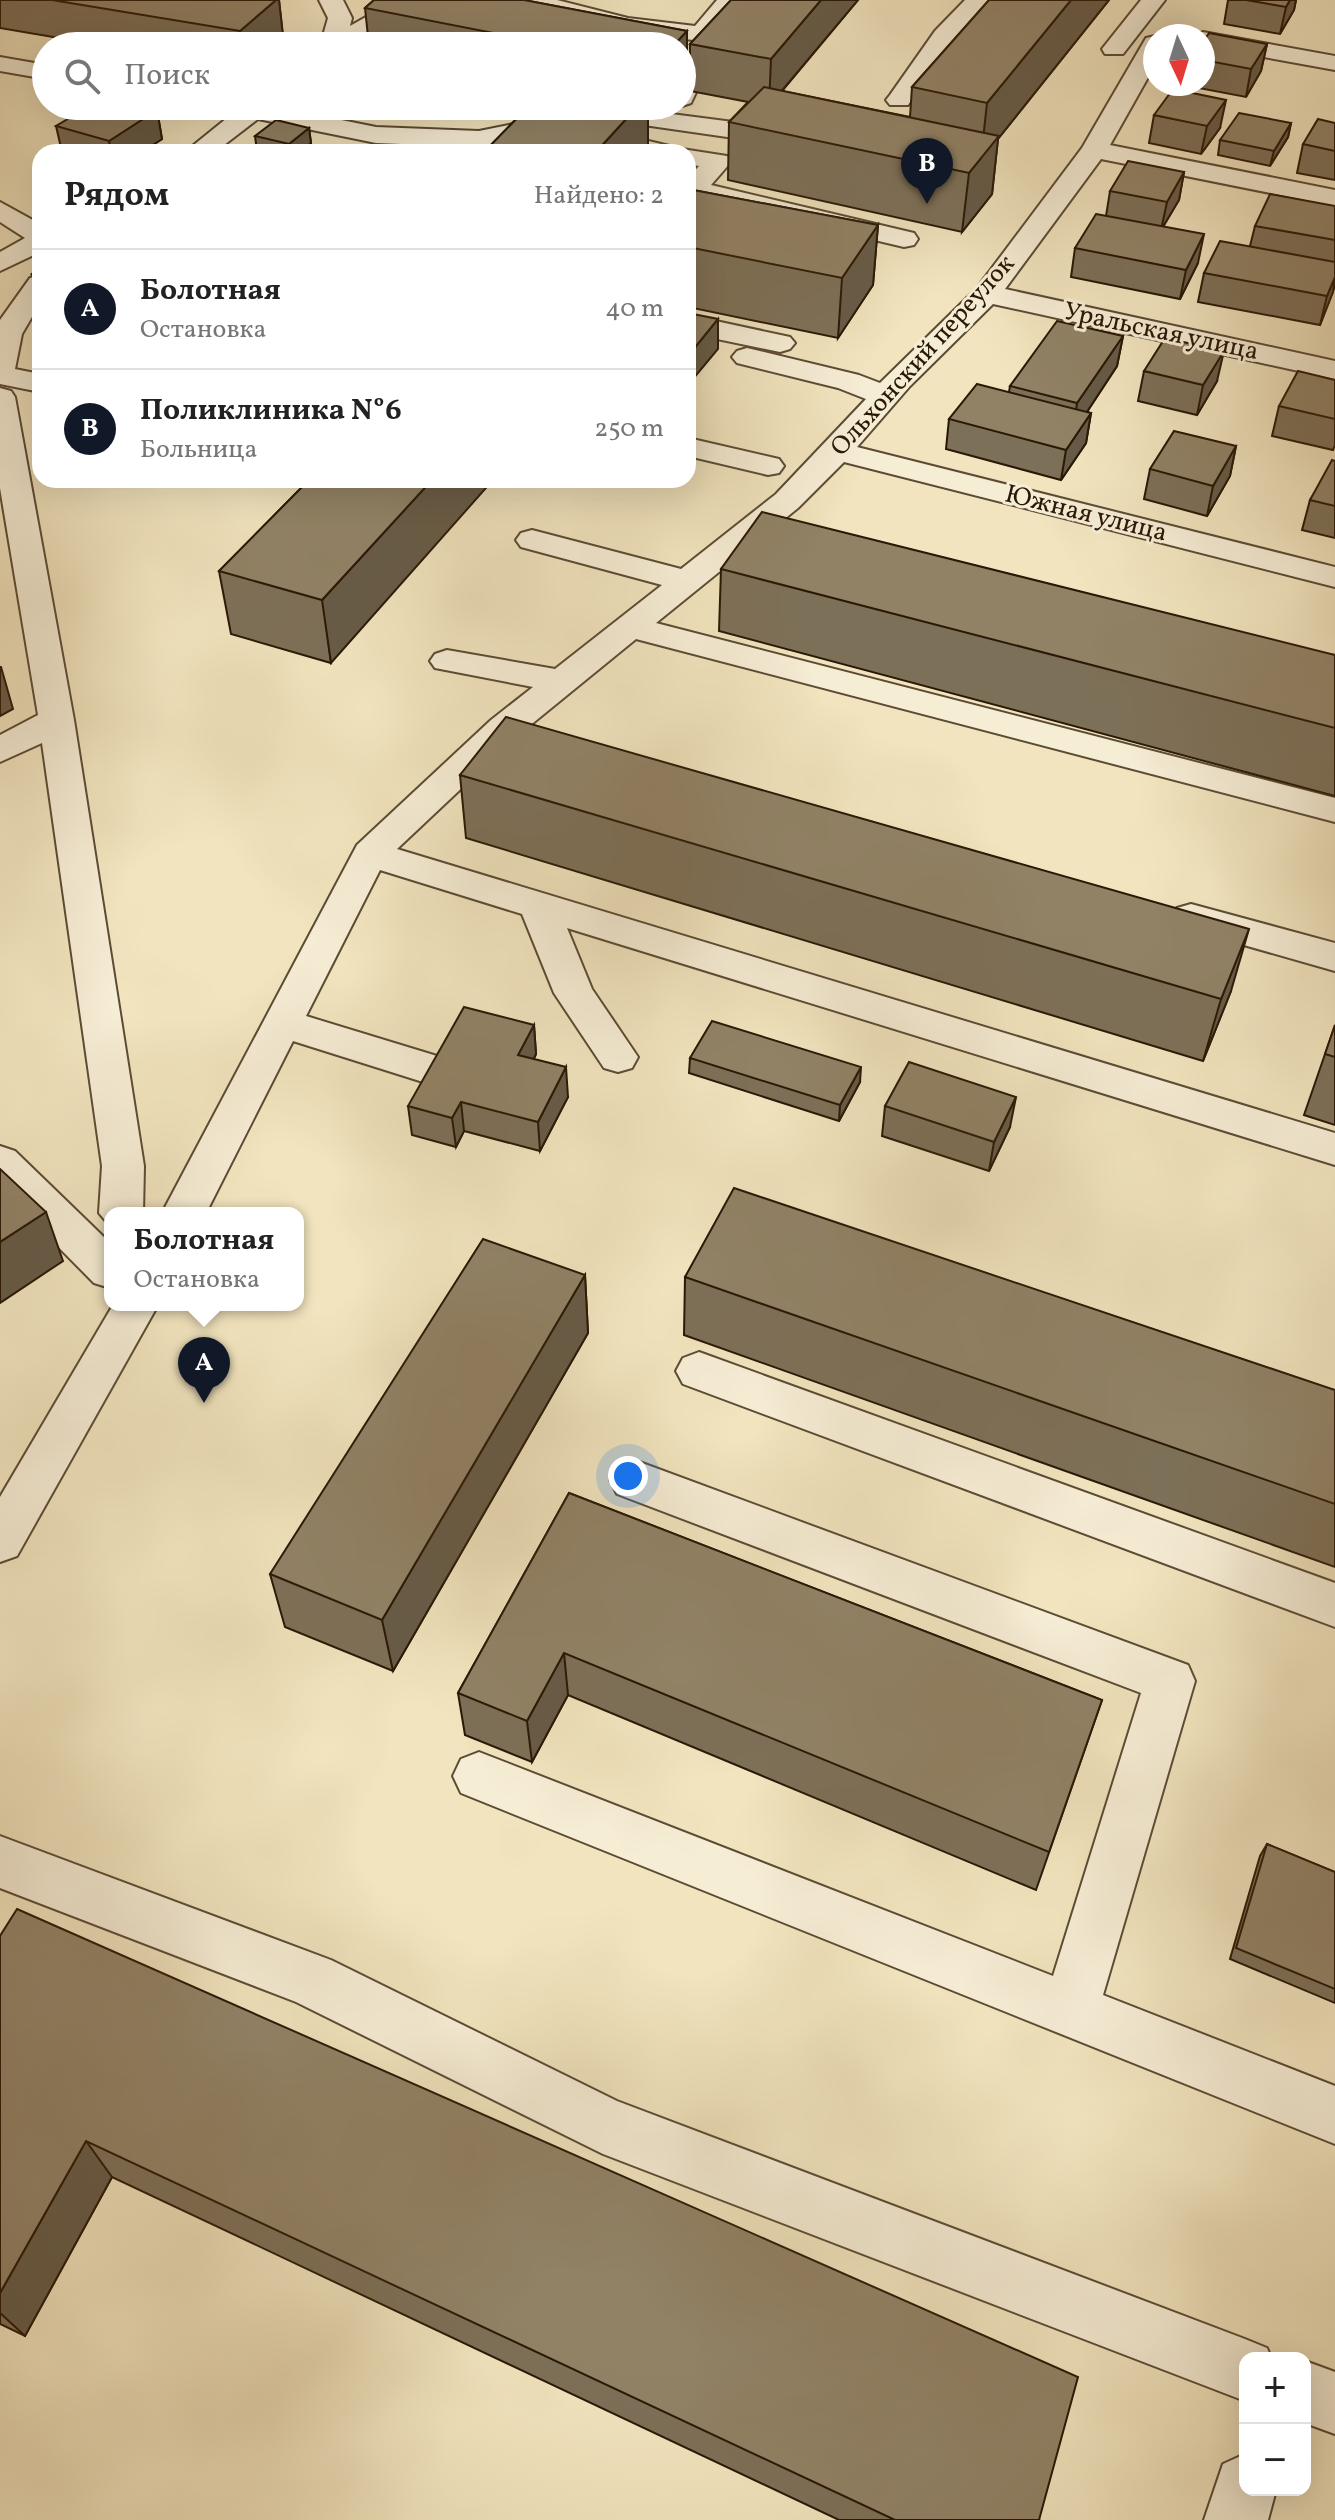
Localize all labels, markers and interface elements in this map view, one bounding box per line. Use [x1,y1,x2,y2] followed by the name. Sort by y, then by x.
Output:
[1143,24,1215,96] north arrow
[32,32,696,120] search box
[60,54,104,98] icon: search
[124,55,210,97] text: Поиск
[901,138,953,204] pin: B
[64,173,169,220] text: Рядом
[534,178,664,214] text: Найдено: 2
[823,247,1024,465] street label: Ольхонский переулок
[140,270,281,312] text: Болотная
[81,291,99,327] text: A
[605,291,664,327] text: 40 m
[1060,294,1262,370] street label: Уральская улица
[140,312,266,348] text: Остановка
[140,390,402,432] text: Поликлиника N°6
[81,411,99,447] text: B
[594,411,664,447] text: 250 m
[140,432,257,468] text: Больница
[1001,476,1171,552] street label: Южная улица
[104,1207,304,1311] popup
[134,1220,274,1262] text: Болотная
[134,1262,260,1298] text: Остановка
[178,1337,230,1403] pin: A
[608,1456,648,1496] your location
[1239,2352,1311,2496] map controls
[1239,2352,1311,2424] button: +
[1239,2424,1311,2496] button: −

